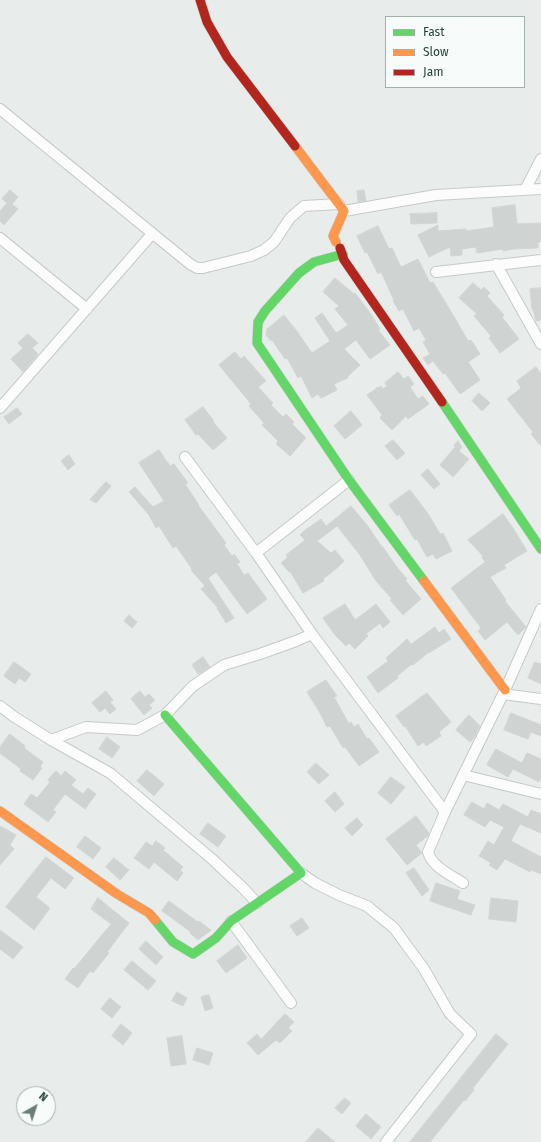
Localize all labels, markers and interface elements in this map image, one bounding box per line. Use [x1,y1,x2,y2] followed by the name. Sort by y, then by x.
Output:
[385,16,525,88] legend
[423,25,445,39] text: Fast
[423,45,449,59] text: Slow
[423,65,443,79] text: Jam
[16,1086,56,1126] north arrow
[36,1090,50,1104] text: N

